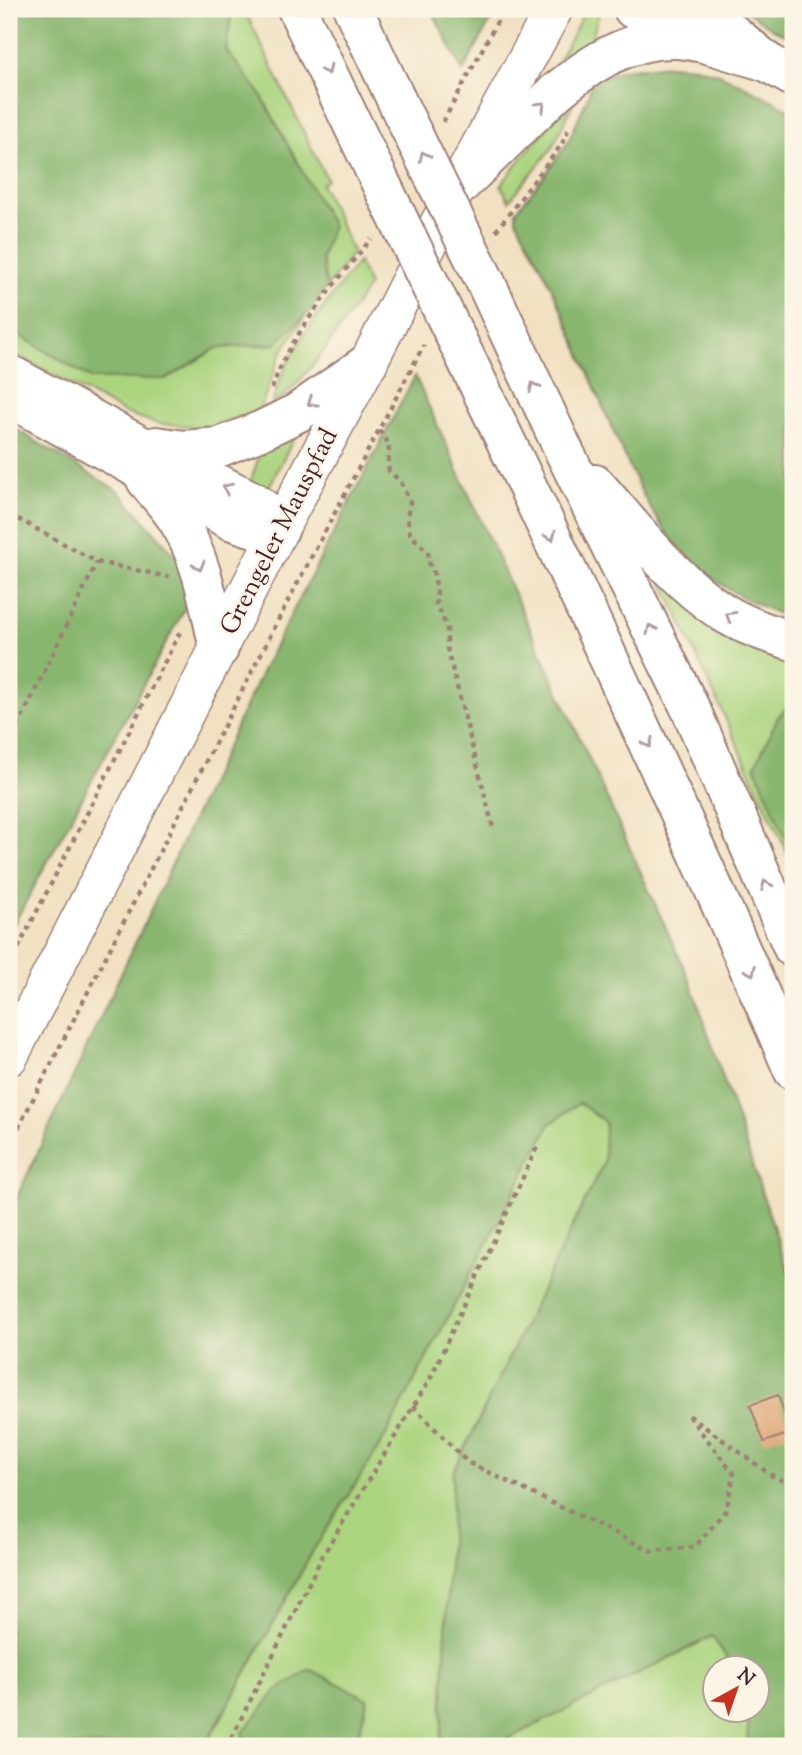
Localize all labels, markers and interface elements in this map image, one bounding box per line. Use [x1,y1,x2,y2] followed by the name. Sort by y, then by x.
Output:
[318,63,332,75] one-way arrow
[533,102,546,115] one-way arrow
[418,151,432,163] one-way arrow
[529,382,543,394] one-way arrow
[307,394,320,406] one-way arrow
[212,422,348,642] street label: Grengeler Mauspfad
[222,482,234,496] one-way arrow
[543,529,557,541] one-way arrow
[190,560,205,572] one-way arrow
[725,611,738,624] one-way arrow
[646,624,660,636] one-way arrow
[639,735,653,748] one-way arrow
[760,880,774,893] one-way arrow
[743,964,757,977] one-way arrow
[700,1654,770,1724] north arrow
[731,1663,760,1693] text: N

